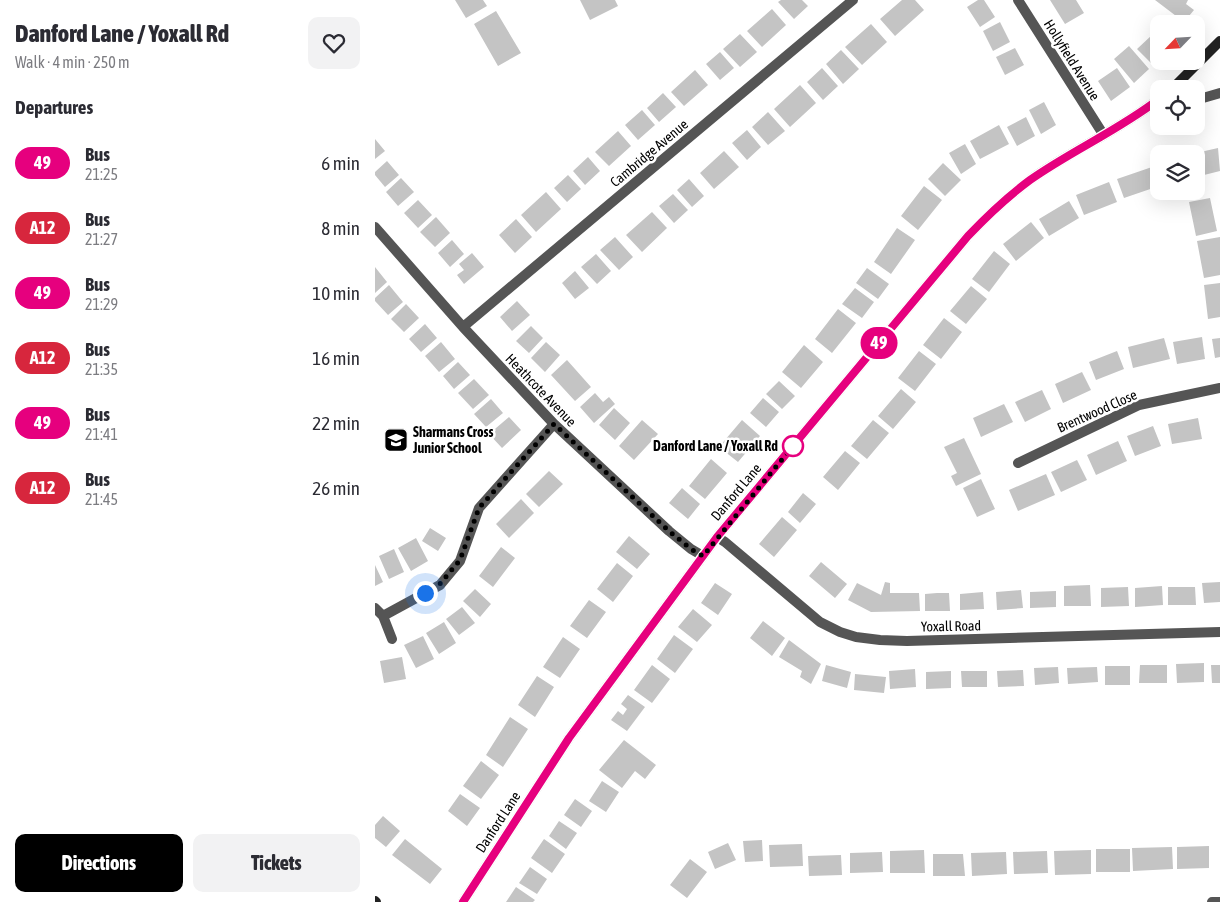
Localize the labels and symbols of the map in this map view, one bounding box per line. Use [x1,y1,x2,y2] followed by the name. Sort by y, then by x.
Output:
[1150,15,1205,70] north arrow
[1041,17,1103,103] street label: Hollyfield Avenue
[607,116,691,190] street label: Cambridge Avenue
[857,327,901,359] line badge: 49
[502,350,580,430] street label: Heathcote Avenue
[1055,386,1139,436] street label: Brentwood Close
[412,424,494,456] place label: Sharmans Cross Junior School
[383,427,409,453] school or university icon: Sharmans Cross Junior School
[782,435,804,457] marker: Danford Lane / Yoxall Rd
[653,438,778,454] place label: Danford Lane / Yoxall Rd
[708,460,764,524] street label: Danford Lane
[413,581,438,606] your location
[921,617,981,635] street label: Yoxall Road
[472,789,524,855] street label: Danford Lane

